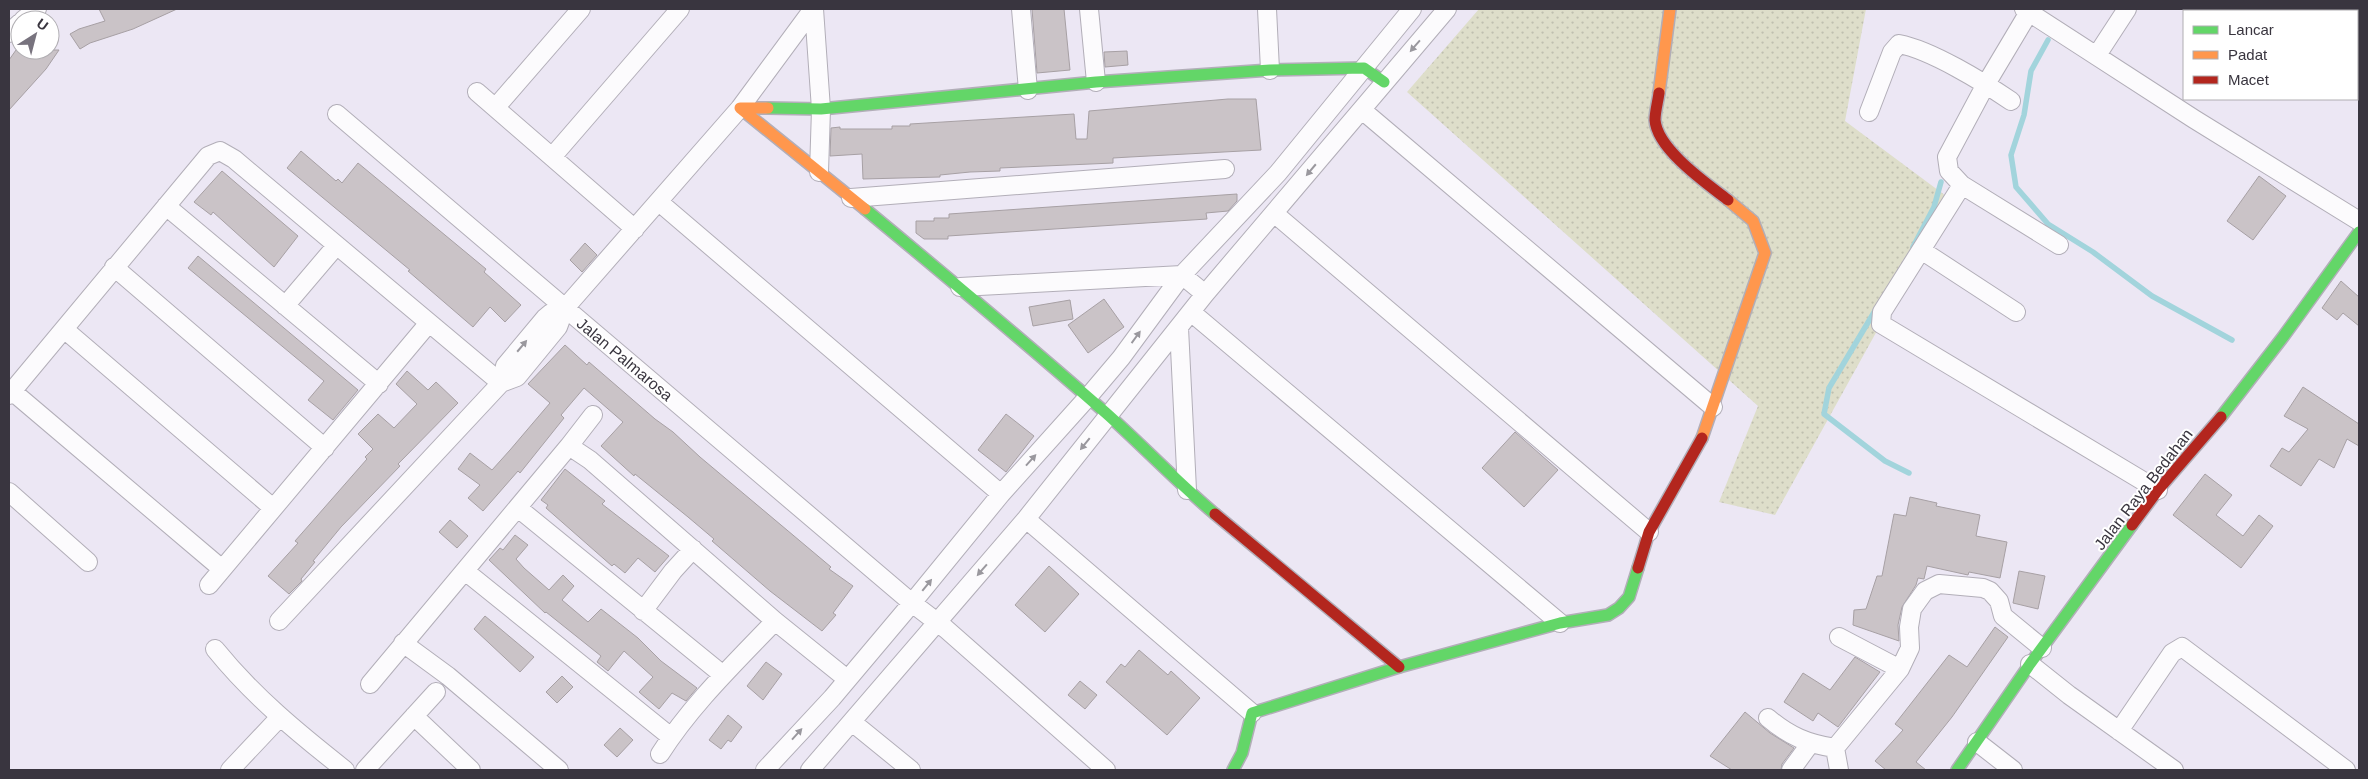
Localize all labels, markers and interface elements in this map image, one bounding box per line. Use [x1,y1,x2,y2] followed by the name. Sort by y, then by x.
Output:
[10,10,60,60] north arrow
[2183,10,2358,100] legend
[34,15,51,34] text: U
[2228,21,2274,38] text: Lancar
[1409,39,1421,51] one-way arrow
[2228,46,2268,63] text: Padat
[2228,71,2270,88] text: Macet
[1305,164,1317,176] one-way arrow
[574,315,676,404] street label: Jalan Palmarosa
[1131,331,1142,344] one-way arrow
[516,339,527,352] one-way arrow
[2091,426,2196,553] street label: Jalan Raya Bedahan
[1080,437,1091,450] one-way arrow
[1025,455,1037,467] one-way arrow
[976,563,988,575] one-way arrow
[922,579,933,592] one-way arrow
[792,727,803,740] one-way arrow

